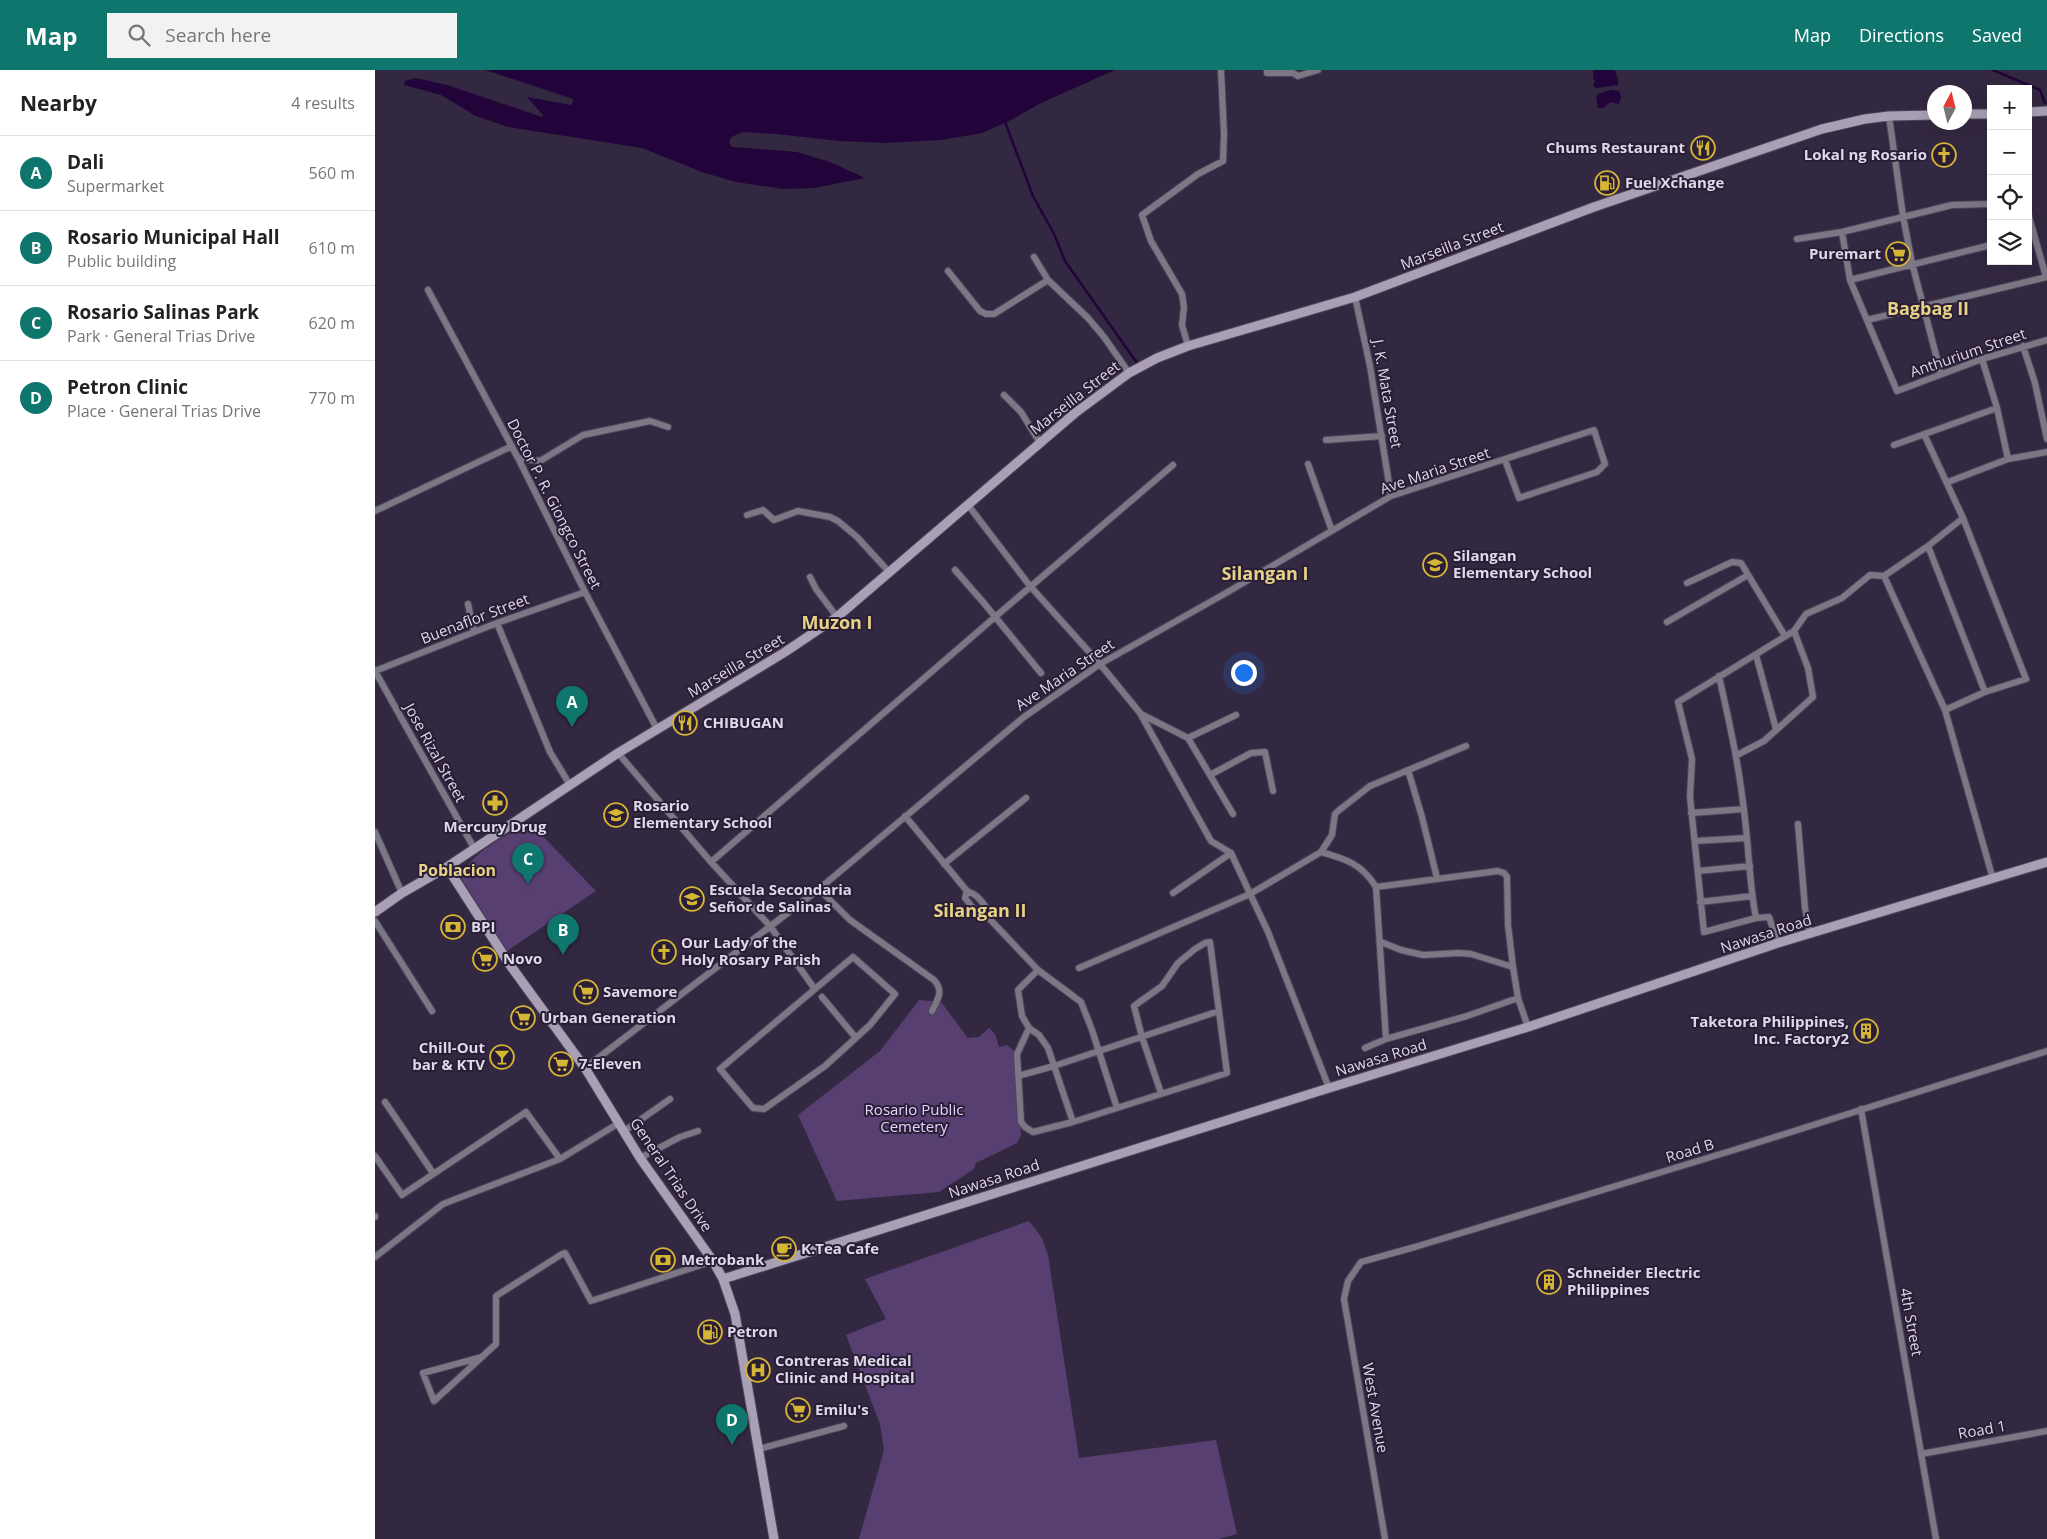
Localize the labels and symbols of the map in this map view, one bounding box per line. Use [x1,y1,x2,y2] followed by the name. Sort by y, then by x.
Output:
[1927,85,1972,130] north arrow
[1690,135,1716,161] restaurant icon: Chums Restaurant
[1546,137,1685,157] place label: Chums Restaurant
[1931,142,1957,168] church icon: Lokal ng Rosario
[1804,144,1927,164] place label: Lokal ng Rosario
[1594,170,1620,196] fuel station icon: Fuel Xchange
[1625,172,1724,192] place label: Fuel Xchange
[1397,216,1506,274] street label: Marseilla Street
[1885,241,1911,267] supermarket icon: Puremart
[1809,243,1881,263] place label: Puremart
[1887,296,1969,320] district label: Bagbag II
[1907,323,2028,381] street label: Anthurium Street
[1368,336,1407,450] street label: J. K. Mata Street
[1025,356,1123,439] street label: Marseilla Street
[503,415,607,592] street label: Doctor P. R. Giongco Street
[1377,442,1492,498] street label: Ave Maria Street
[1453,545,1592,582] place label: Silangan Elementary School
[1422,552,1448,578] school or university icon: Silangan Elementary School
[1221,561,1309,585] district label: Silangan I
[418,588,532,648] street label: Buenaflor Street
[801,610,873,634] district label: Muzon I
[684,628,787,702] street label: Marseilla Street
[1011,634,1118,715] street label: Ave Maria Street
[1231,660,1257,686] your location
[556,686,588,727] pin: A
[399,698,471,806] street label: Jose Rizal Street
[672,710,698,736] restaurant icon: CHIBUGAN
[703,712,784,732] place label: CHIBUGAN
[482,790,508,816] pharmacy icon: Mercury Drug
[633,795,772,832] place label: Rosario Elementary School
[603,802,629,828] school or university icon: Rosario Elementary School
[444,816,547,836] place label: Mercury Drug
[512,843,544,884] pin: C
[418,859,496,881] district label: Poblacion
[709,879,852,916] place label: Escuela Secondaria Señor de Salinas
[679,886,705,912] school or university icon: Escuela Secondaria Señor de Salinas
[933,898,1027,922] district label: Silangan II
[1718,909,1814,957] street label: Nawasa Road
[440,914,466,940] bank icon: BPI
[547,914,579,955] pin: B
[471,916,495,936] place label: BPI
[681,932,821,969] place label: Our Lady of the Holy Rosary Parish
[651,939,677,965] church icon: Our Lady of the Holy Rosary Parish
[472,946,498,972] supermarket icon: Novo
[503,948,542,968] place label: Novo
[573,979,599,1005] supermarket icon: Savemore
[603,981,678,1001] place label: Savemore
[510,1005,536,1031] supermarket icon: Urban Generation
[541,1007,676,1027] place label: Urban Generation
[1690,1011,1849,1048] place label: Taketora Philippines, Inc. Factory2
[1853,1018,1879,1044] building icon: Taketora Philippines, Inc. Factory2
[1332,1034,1429,1080] street label: Nawasa Road
[412,1037,485,1074] place label: Chill-Out bar & KTV
[489,1044,515,1070] bar icon: Chill-Out bar & KTV
[548,1051,574,1077] supermarket icon: 7-Eleven
[579,1053,642,1073] place label: 7-Eleven
[865,1099,963,1136] park label: Rosario Public Cemetery
[626,1114,717,1235] street label: General Trias Drive
[1663,1133,1716,1167] street label: Road B
[946,1154,1042,1202] street label: Nawasa Road
[771,1236,797,1262] cafe icon: K.Tea Cafe
[801,1238,879,1258] place label: K.Tea Cafe
[650,1247,676,1273] bank icon: Metrobank
[681,1249,765,1269] place label: Metrobank
[1567,1262,1701,1299] place label: Schneider Electric Philippines
[1536,1269,1562,1295] building icon: Schneider Electric Philippines
[1896,1286,1928,1358] street label: 4th Street
[697,1319,723,1345] fuel station icon: Petron
[727,1321,778,1341] place label: Petron
[775,1350,915,1387] place label: Contreras Medical Clinic and Hospital
[745,1357,771,1383] hospital icon: Contreras Medical Clinic and Hospital
[1358,1361,1394,1454] street label: West Avenue
[785,1397,811,1423] supermarket icon: Emilu's
[815,1399,869,1419] place label: Emilu's
[716,1404,748,1445] pin: D
[1956,1415,2007,1443] street label: Road 1

